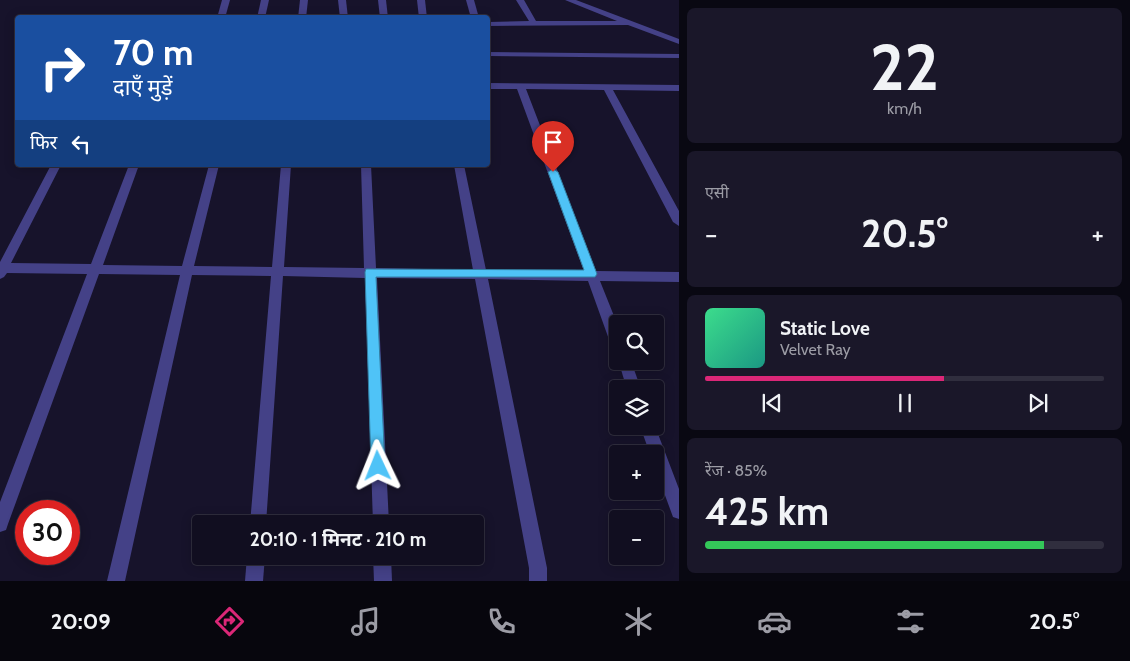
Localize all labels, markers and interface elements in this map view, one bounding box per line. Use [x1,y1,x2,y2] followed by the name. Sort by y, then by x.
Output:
[870,27,939,106] text: 22
[113,31,194,74] text: 70 m
[30,35,95,100] icon: right
[113,74,172,101] text: दाएँ मुड़ें
[887,99,922,118] text: km/h
[532,121,574,172] pin
[539,128,567,156] icon: arrive
[67,130,95,158] icon: left
[30,131,57,154] text: फिर
[705,183,729,202] text: एसी
[861,210,948,257] text: 20.5°
[705,217,717,251] text: −
[1092,217,1104,251] text: +
[609,315,664,565] map controls
[609,315,664,370] button: search
[780,317,870,340] text: Static Love
[780,340,851,359] text: Velvet Ray
[609,380,664,435] button: layers
[758,389,786,417] icon: previous
[891,389,919,417] icon: pause
[1024,389,1052,417] icon: next
[351,439,403,491] position arrow
[609,445,664,500] button: +
[705,461,767,480] text: रेंज · 85%
[705,488,829,535] text: 425 km
[15,500,80,565] speed limit sign: 30
[609,510,664,565] button: −
[250,528,426,551] text: 20:10 · 1 मिनट · 210 m
[212,604,247,639] icon: directions
[348,604,383,639] icon: music
[484,604,519,639] icon: phone
[621,604,656,639] icon: climate
[757,604,792,639] icon: car
[893,604,928,639] icon: filters
[51,608,111,635] text: 20:09
[1029,608,1079,635] text: 20.5°

